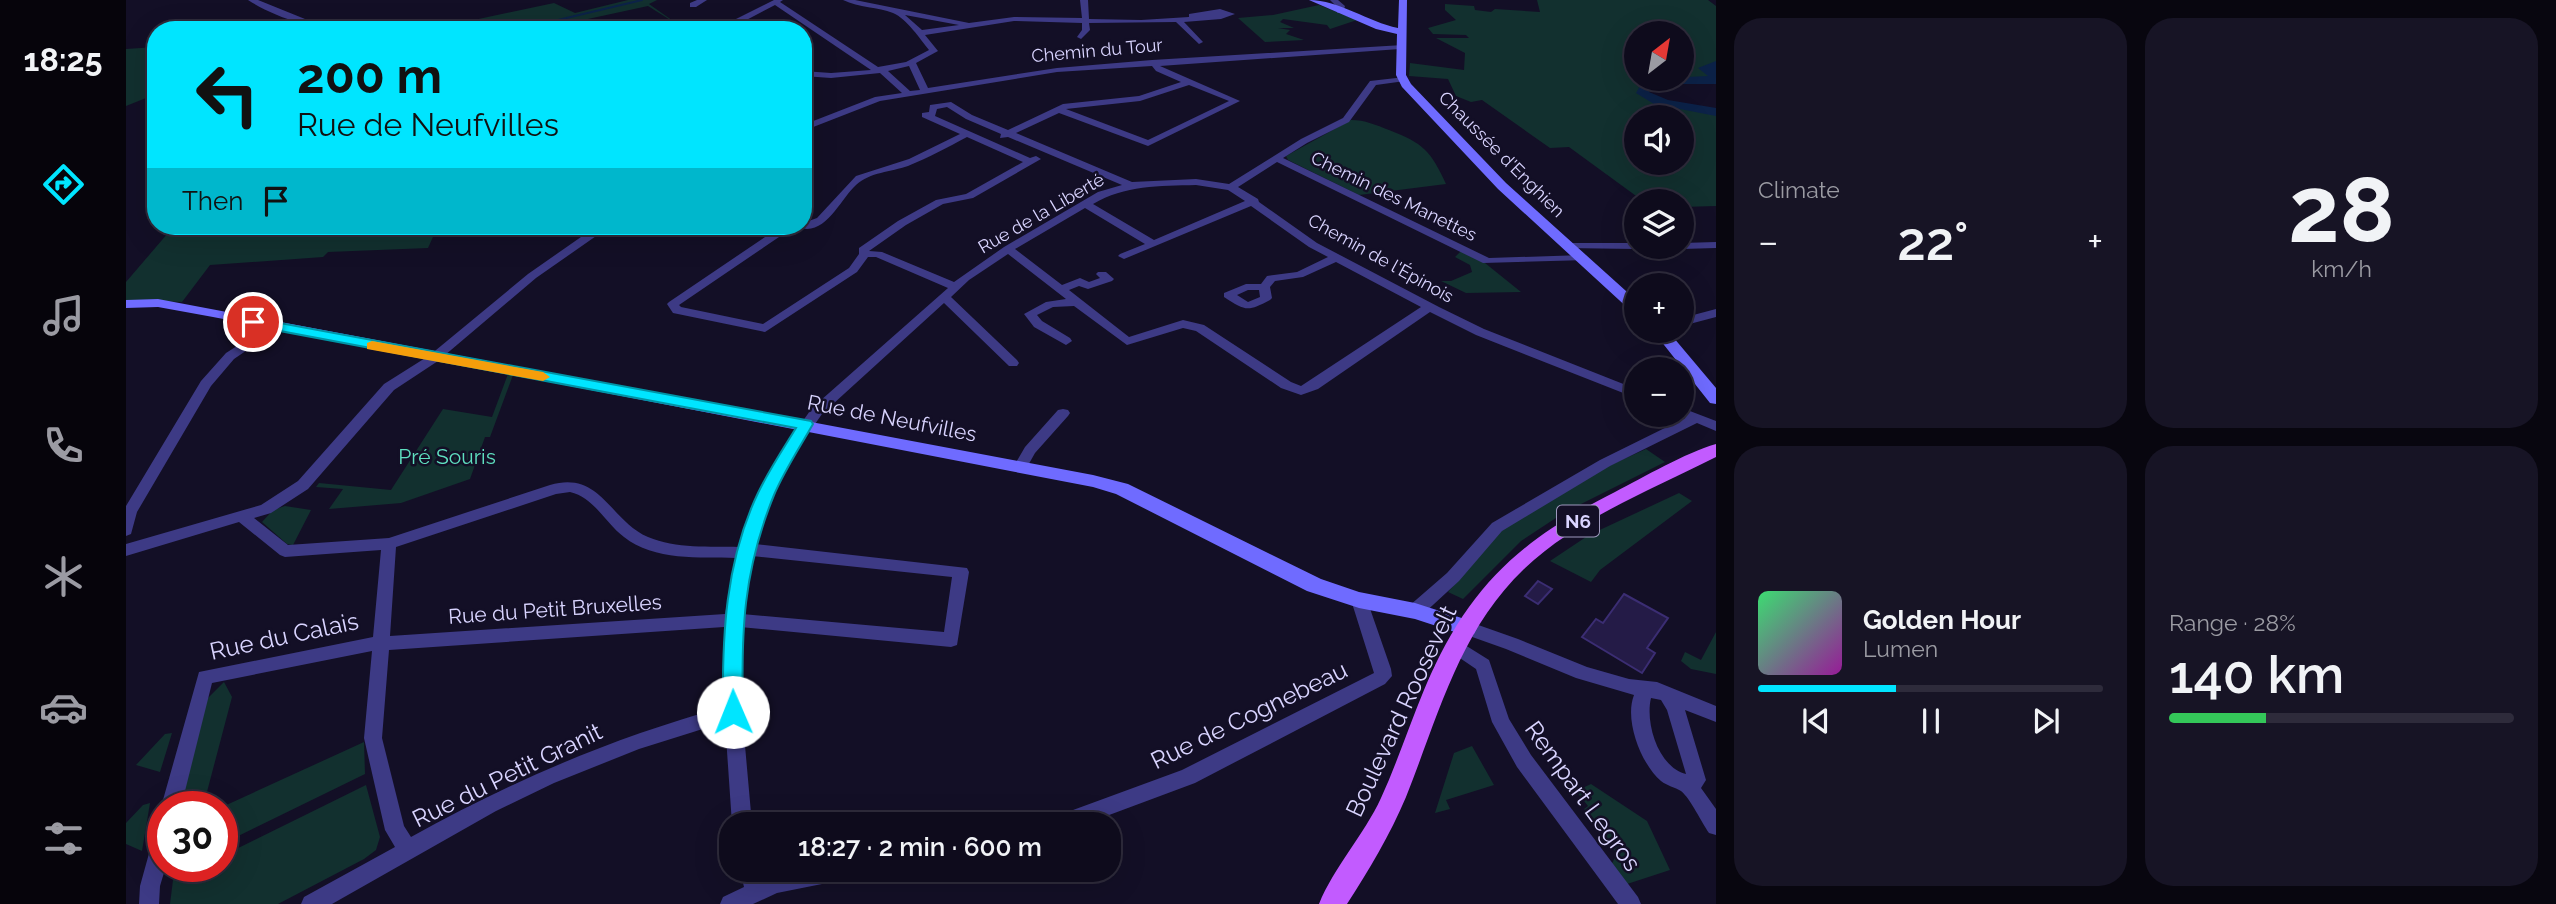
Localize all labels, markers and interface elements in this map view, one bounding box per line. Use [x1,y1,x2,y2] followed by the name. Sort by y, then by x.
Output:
[1624,21,1694,91] north arrow
[1624,21,1694,427] map controls
[1031,34,1164,66] street label: Chemin du Tour
[24,41,102,78] text: 18:25
[297,47,442,104] text: 200 m
[182,49,273,140] icon: left
[1435,87,1569,221] street label: Chaussée d'Enghien
[1624,105,1694,175] button: sound
[297,106,559,143] text: Rue de Neufvilles
[1308,147,1481,245] street label: Chemin des Manettes
[2288,156,2395,263] text: 28
[39,160,88,209] icon: directions
[974,168,1108,258] street label: Rue de la Liberté
[1758,176,1840,203] text: Climate
[257,182,295,220] icon: arrive
[182,186,243,216] text: Then
[1624,189,1694,259] button: layers
[1305,208,1458,307] street label: Chemin de l'Épinois
[1897,211,1968,272] text: 22°
[1758,219,1778,264] text: −
[2087,219,2103,264] text: +
[2311,255,2372,282] text: km/h
[1624,273,1694,343] button: +
[39,291,88,340] icon: music
[223,292,283,352] pin
[234,303,272,341] icon: arrive
[1624,357,1694,427] button: −
[805,389,979,447] street label: Rue de Neufvilles
[39,421,88,470] icon: phone
[398,444,496,469] park label: Pré Souris
[1557,506,1599,536] road number: N6
[39,552,88,601] icon: climate
[447,589,663,629] street label: Rue du Petit Bruxelles
[1339,601,1463,821] street label: Boulevard Roosevelt
[1863,605,2021,635] text: Golden Hour
[207,606,361,666] street label: Rue du Calais
[2169,609,2296,636] text: Range · 28%
[1863,635,1938,662] text: Lumen
[2169,644,2344,705] text: 140 km
[1146,655,1352,775] street label: Rue de Cognebeau
[696,675,770,749] position arrow
[39,683,88,732] icon: car
[1797,702,1835,740] icon: previous
[1912,702,1950,740] icon: pause
[2027,702,2065,740] icon: next
[1519,715,1647,877] street label: Rempart Legros
[407,717,607,833] street label: Rue du Petit Granit
[147,791,238,882] speed limit sign: 30
[39,814,88,863] icon: filters
[798,832,1042,862] text: 18:27 · 2 min · 600 m

